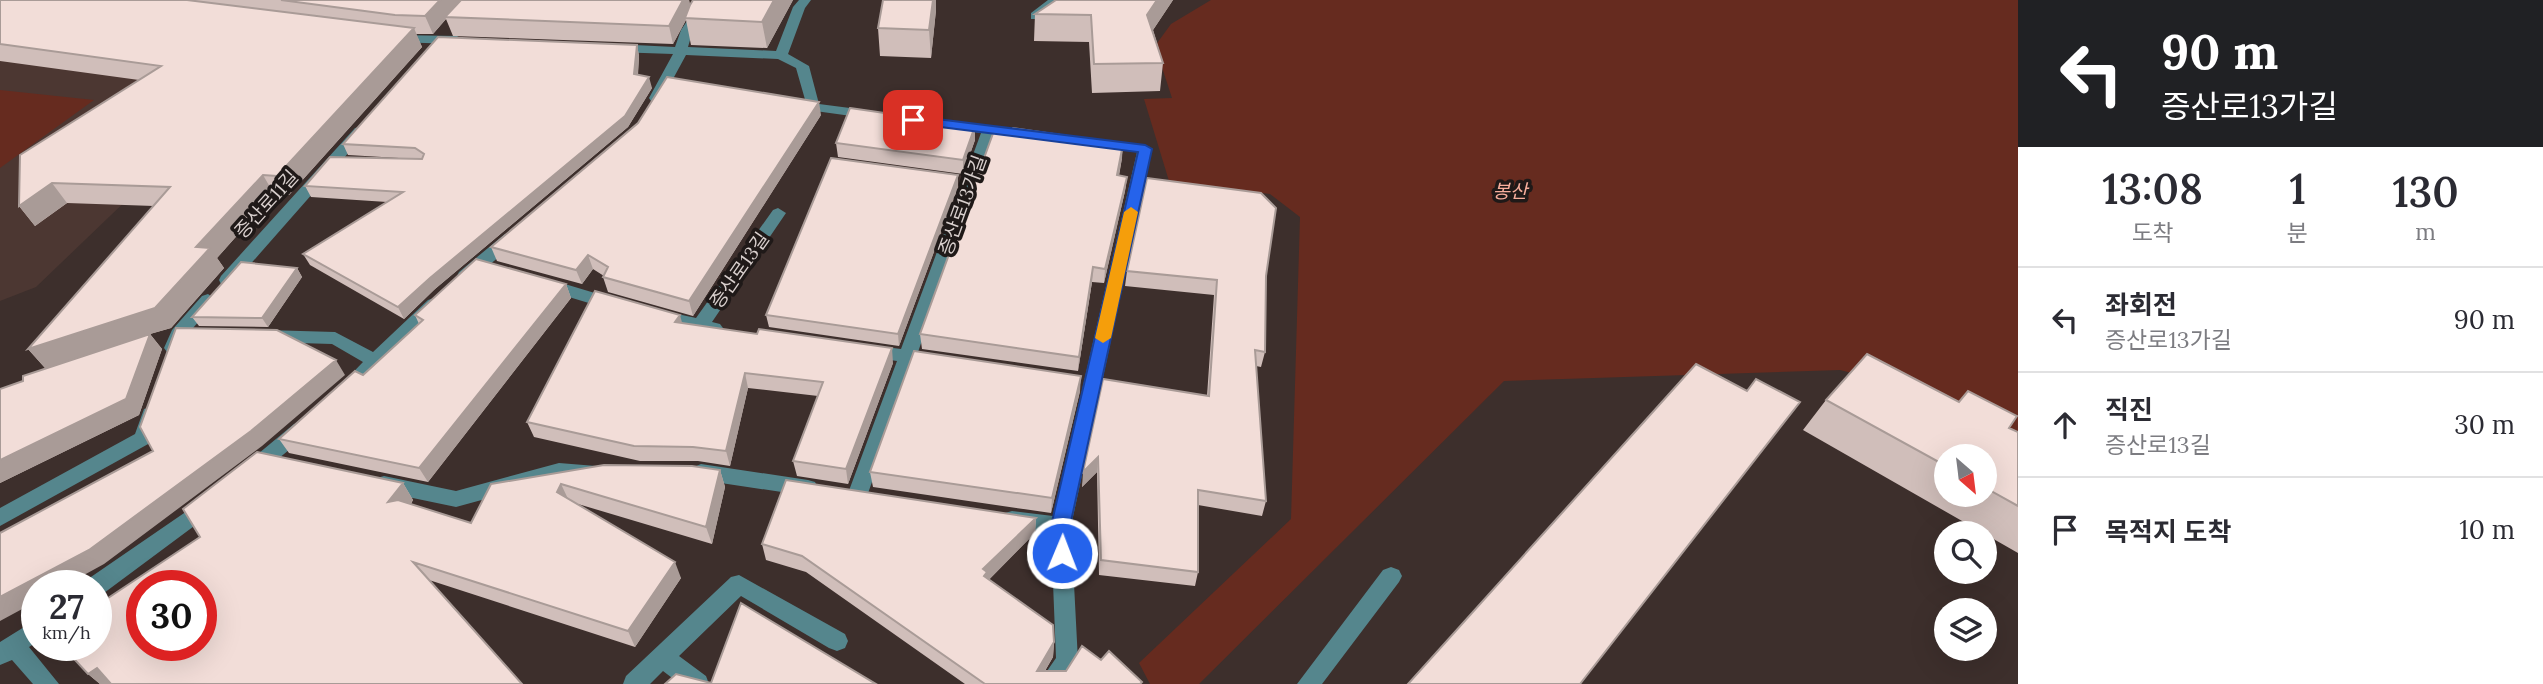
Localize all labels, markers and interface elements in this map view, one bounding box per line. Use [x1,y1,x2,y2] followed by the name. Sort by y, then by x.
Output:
[2161,20,2278,82] text: 90 m
[2046,28,2137,119] icon: left
[2161,86,2338,127] text: 증산로13가길
[883,90,943,150] pin
[894,101,932,139] icon: arrive
[933,152,991,258] street label: 증산로13가길
[2102,162,2203,216] text: 13:08
[2289,162,2306,216] text: 1
[229,165,303,243] street label: 증산로11길
[2392,165,2459,219] text: 130
[1493,179,1530,203] park label: 봉산
[2415,217,2436,246] text: m
[2131,218,2174,247] text: 도착
[2287,218,2308,247] text: 분
[704,227,774,313] street label: 증산로13길
[2105,288,2177,321] text: 좌회전
[2046,301,2084,339] icon: left
[2454,303,2515,336] text: 90 m
[2105,325,2232,354] text: 증산로13가길
[2105,393,2153,426] text: 직진
[2046,406,2084,444] icon: ahead
[2454,408,2515,441] text: 30 m
[2105,430,2211,459] text: 증산로13길
[1934,444,1997,508] north arrow
[1934,444,1997,661] map controls
[2046,511,2084,549] icon: arrive
[2459,513,2515,546] text: 10 m
[2105,515,2231,548] text: 목적지 도착
[1025,516,1099,590] position arrow
[1934,521,1997,584] button: search
[126,570,217,661] speed limit sign: 30
[49,584,84,629] text: 27
[1934,598,1997,661] button: layers
[42,621,91,644] text: km/h

